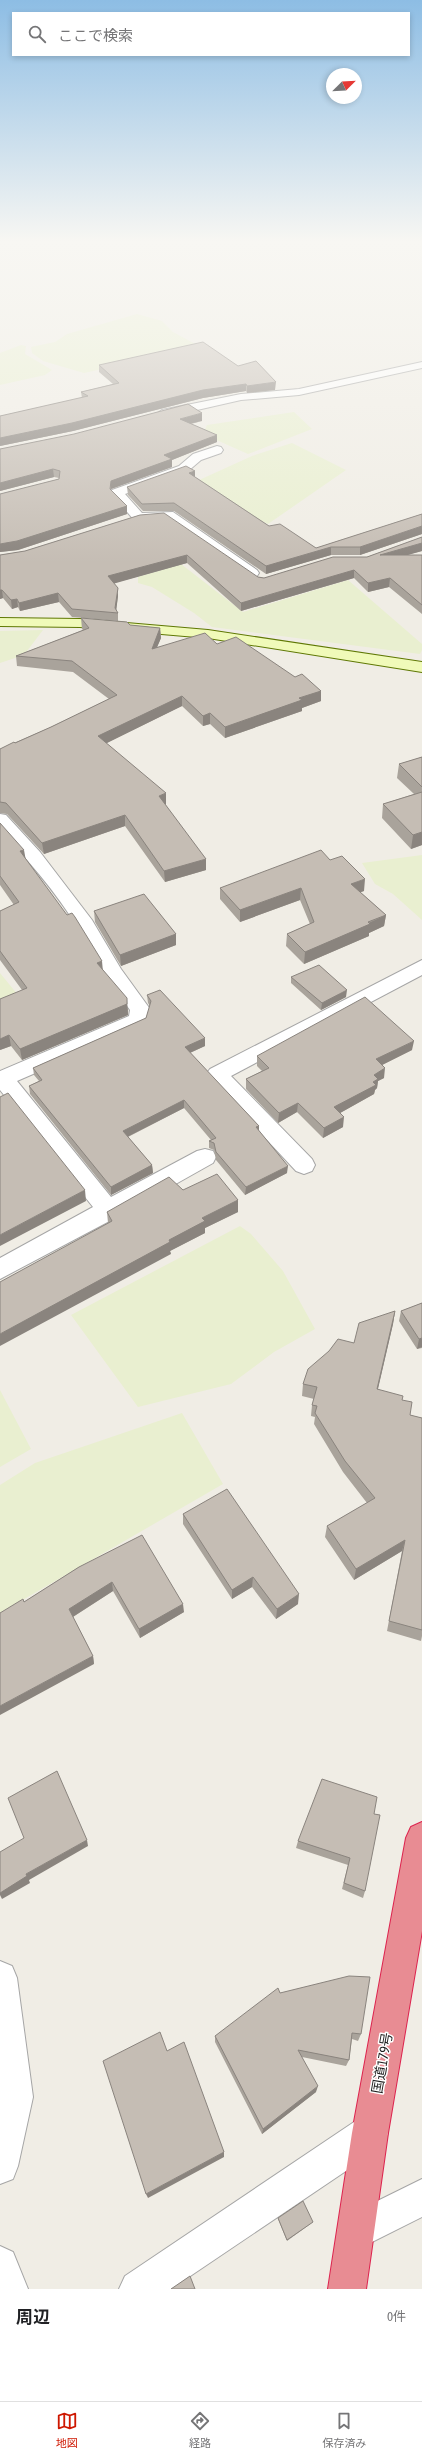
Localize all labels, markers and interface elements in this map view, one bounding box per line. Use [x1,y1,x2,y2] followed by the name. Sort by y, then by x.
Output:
[12,12,410,56] search box
[26,23,48,45] icon: search
[58,27,133,44] text: ここで検索
[326,68,362,104] north arrow
[369,2031,395,2095] street label: 国道179号
[16,2307,50,2327] text: 周辺
[387,2309,406,2324] text: 0件
[56,2410,78,2450] tab: 地図
[189,2410,211,2450] tab: 経路
[322,2410,366,2450] tab: 保存済み

